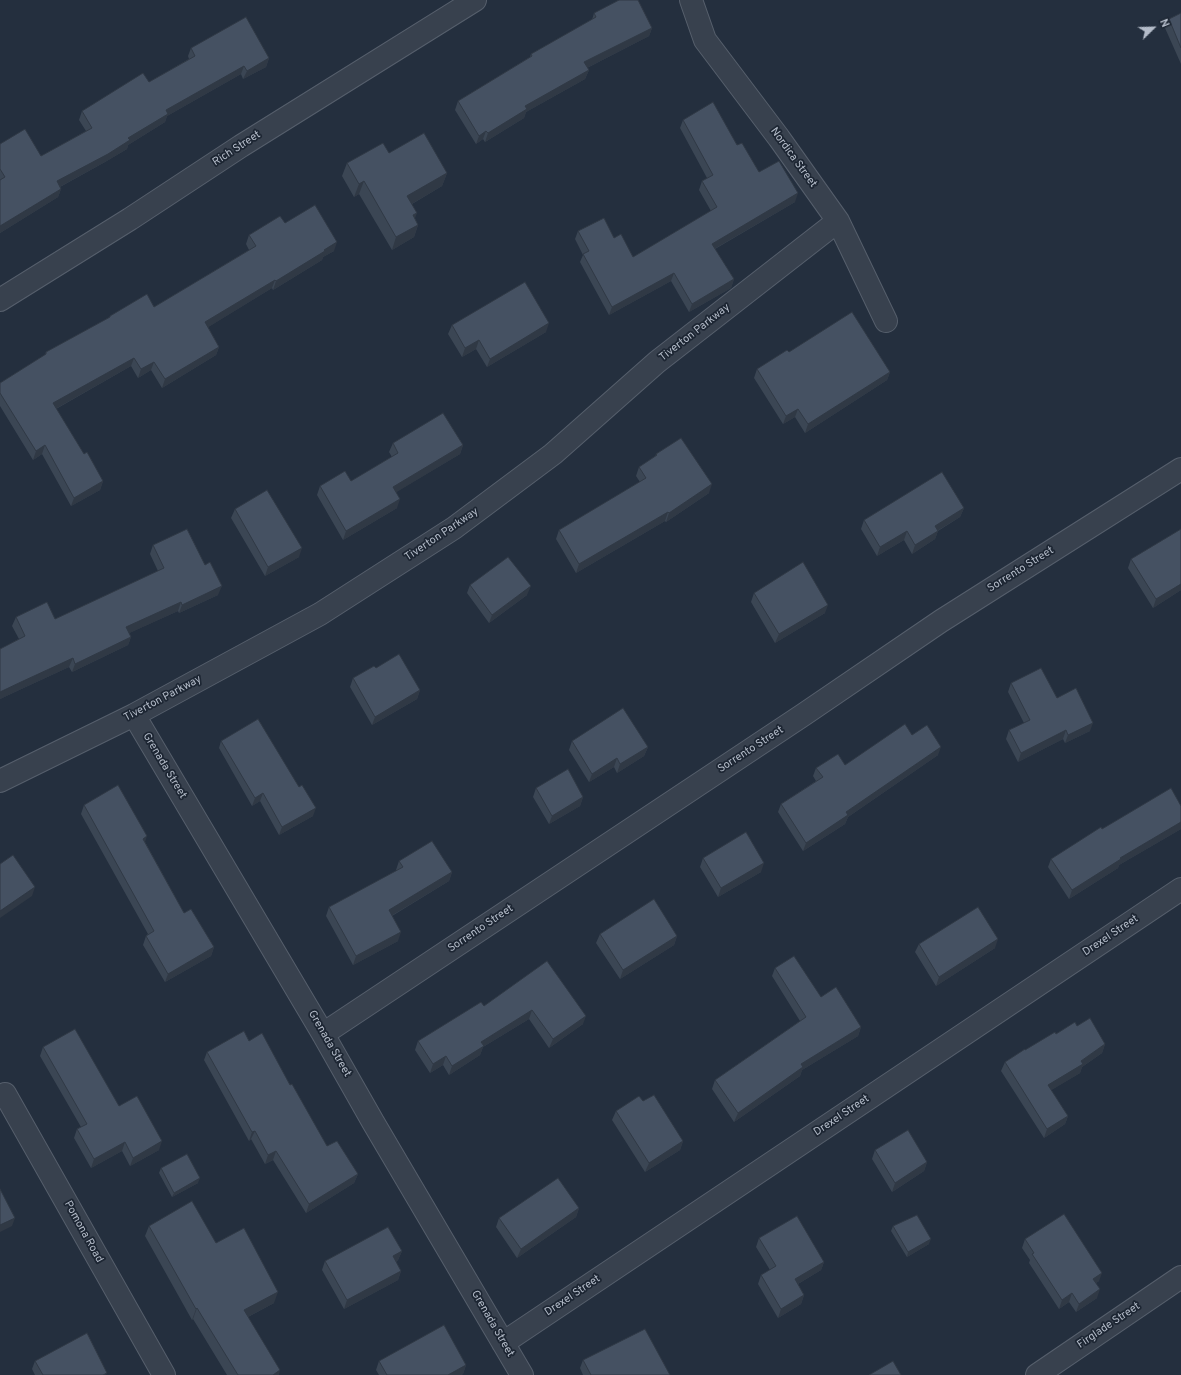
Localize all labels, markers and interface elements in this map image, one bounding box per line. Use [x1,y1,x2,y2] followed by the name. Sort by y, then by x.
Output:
[1133,8,1173,48] north arrow
[1156,17,1172,30] text: N
[767,125,819,191] street label: Nordica Street
[210,129,264,169] street label: Rich Street
[657,301,733,365] street label: Tiverton Parkway
[403,505,481,565] street label: Tiverton Parkway
[985,544,1057,596] street label: Sorrento Street
[122,673,204,725] street label: Tiverton Parkway
[716,724,786,776] street label: Sorrento Street
[139,731,189,801] street label: Grenada Street
[446,902,516,956] street label: Sorrento Street
[1081,913,1141,959] street label: Drexel Street
[305,1008,353,1080] street label: Grenada Street
[812,1093,872,1139] street label: Drexel Street
[61,1199,105,1265] street label: Pomona Road
[543,1273,603,1319] street label: Drexel Street
[468,1288,516,1360] street label: Grenada Street
[1075,1300,1143,1352] street label: Firglade Street

